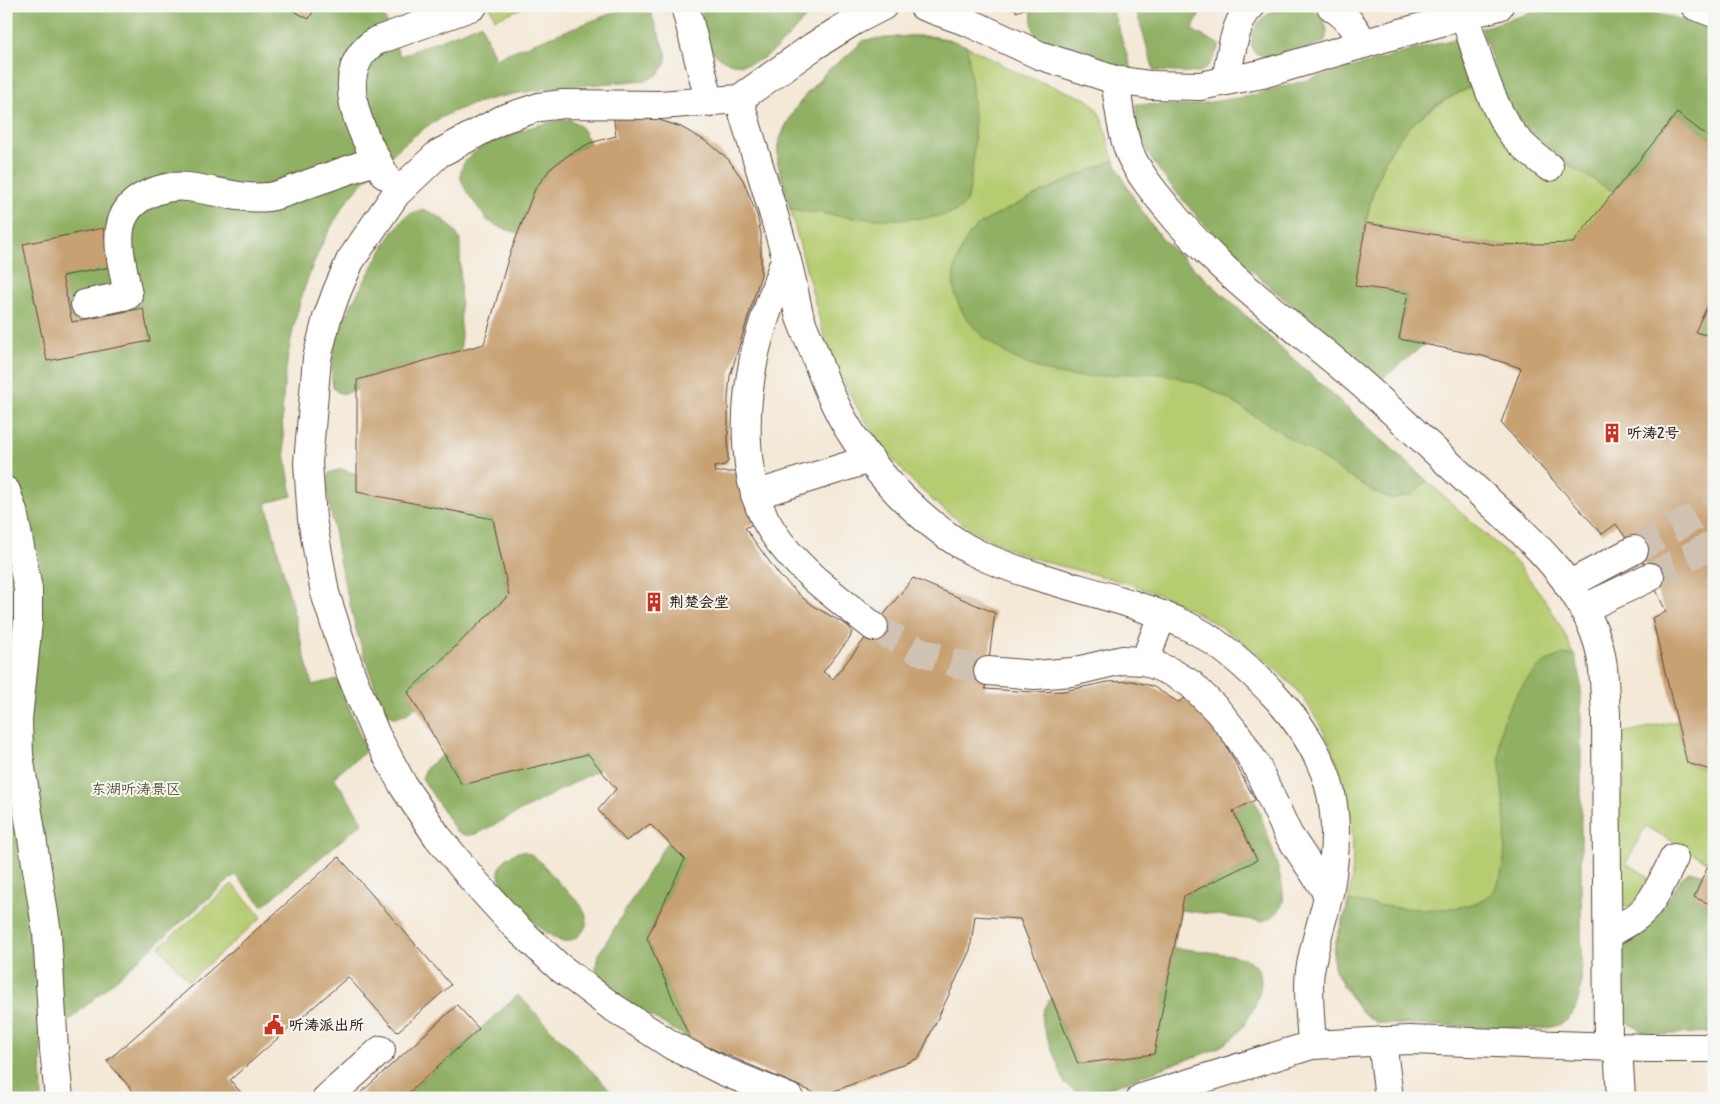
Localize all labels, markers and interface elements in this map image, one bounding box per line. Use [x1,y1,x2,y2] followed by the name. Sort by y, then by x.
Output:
[1601,422,1623,444] building icon: 听涛2号
[1627,424,1679,444] place label: 听涛2号
[643,591,665,613] building icon: 荆楚会堂
[669,593,729,613] place label: 荆楚会堂
[91,780,181,800] park label: 东湖听涛景区
[263,1014,285,1036] public building icon: 听涛派出所
[289,1016,364,1036] place label: 听涛派出所

